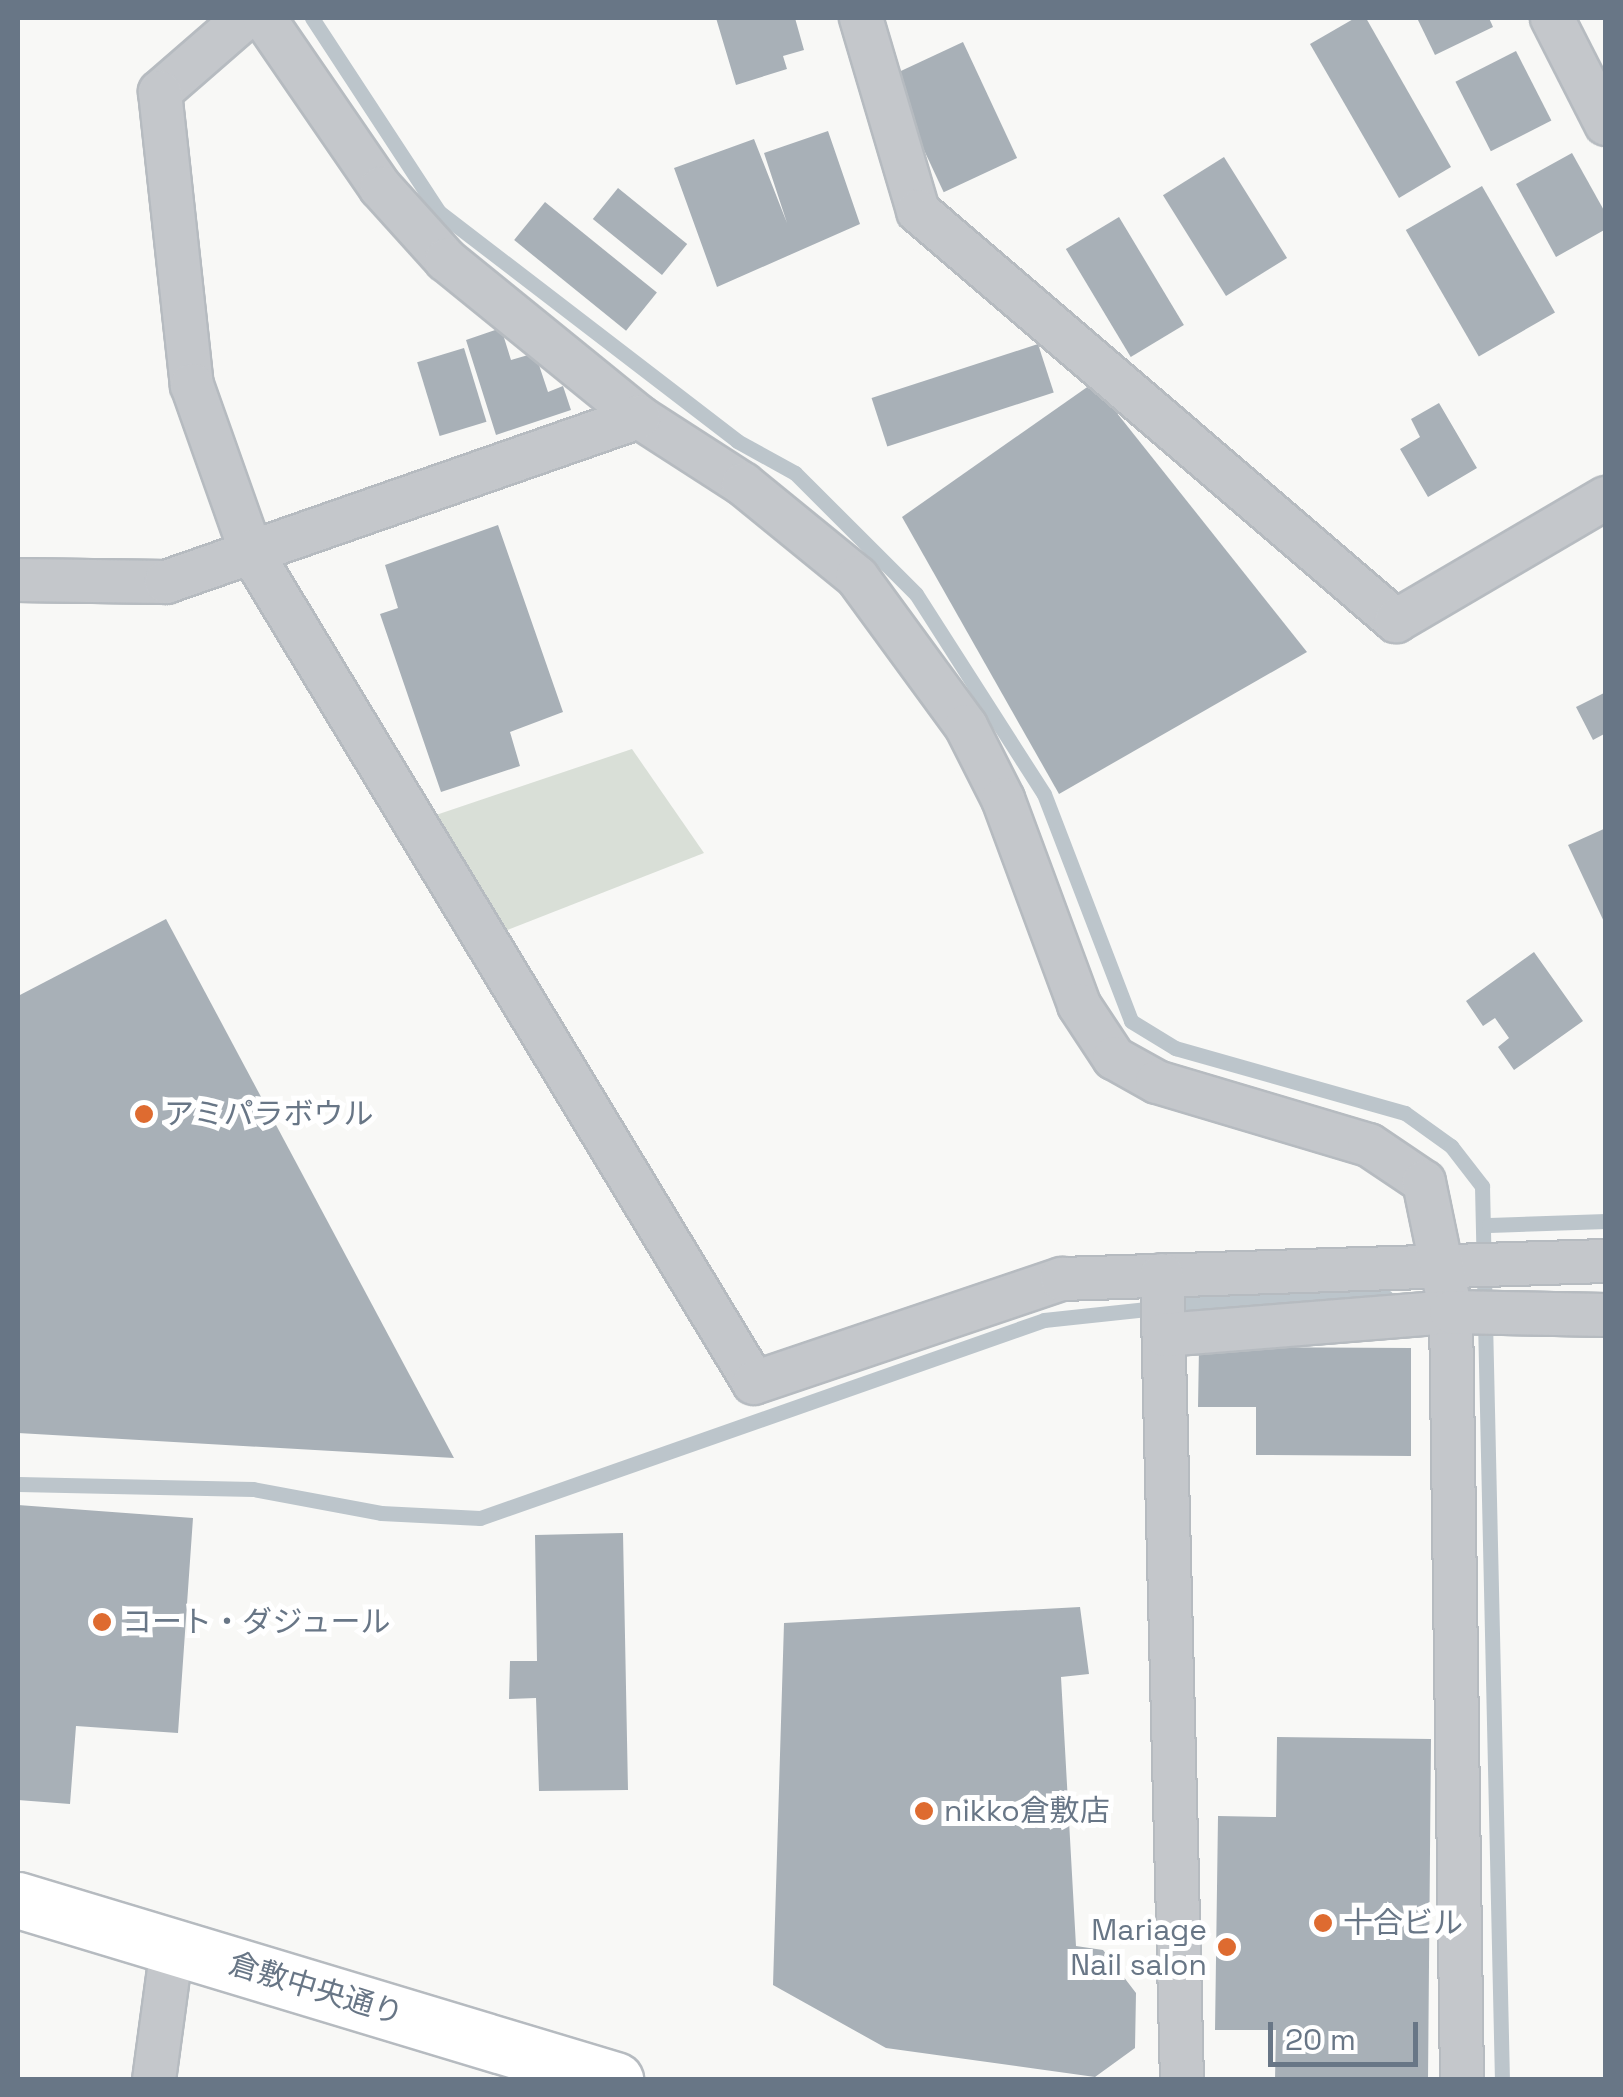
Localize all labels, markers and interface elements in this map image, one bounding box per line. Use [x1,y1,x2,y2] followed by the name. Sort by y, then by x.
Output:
[164,1096,374,1132] place label: アミパラボウル
[133,1103,155,1125] marker: アミパラボウル
[122,1604,392,1640] place label: コート・ダジュール
[91,1611,113,1633] marker: コート・ダジュール
[944,1793,1110,1829] place label: nikko倉敷店
[913,1800,935,1822] marker: nikko倉敷店
[1343,1905,1463,1941] place label: 十合ビル
[1070,1912,1207,1982] place label: Mariage Nail salon
[1312,1912,1334,1934] marker: 十合ビル
[1216,1936,1238,1958] marker: Mariage Nail salon
[225,1945,407,2033] street label: 倉敷中央通り
[1273,2002,1423,2064] scale bar
[1285,2020,1356,2059] text: 20 m

